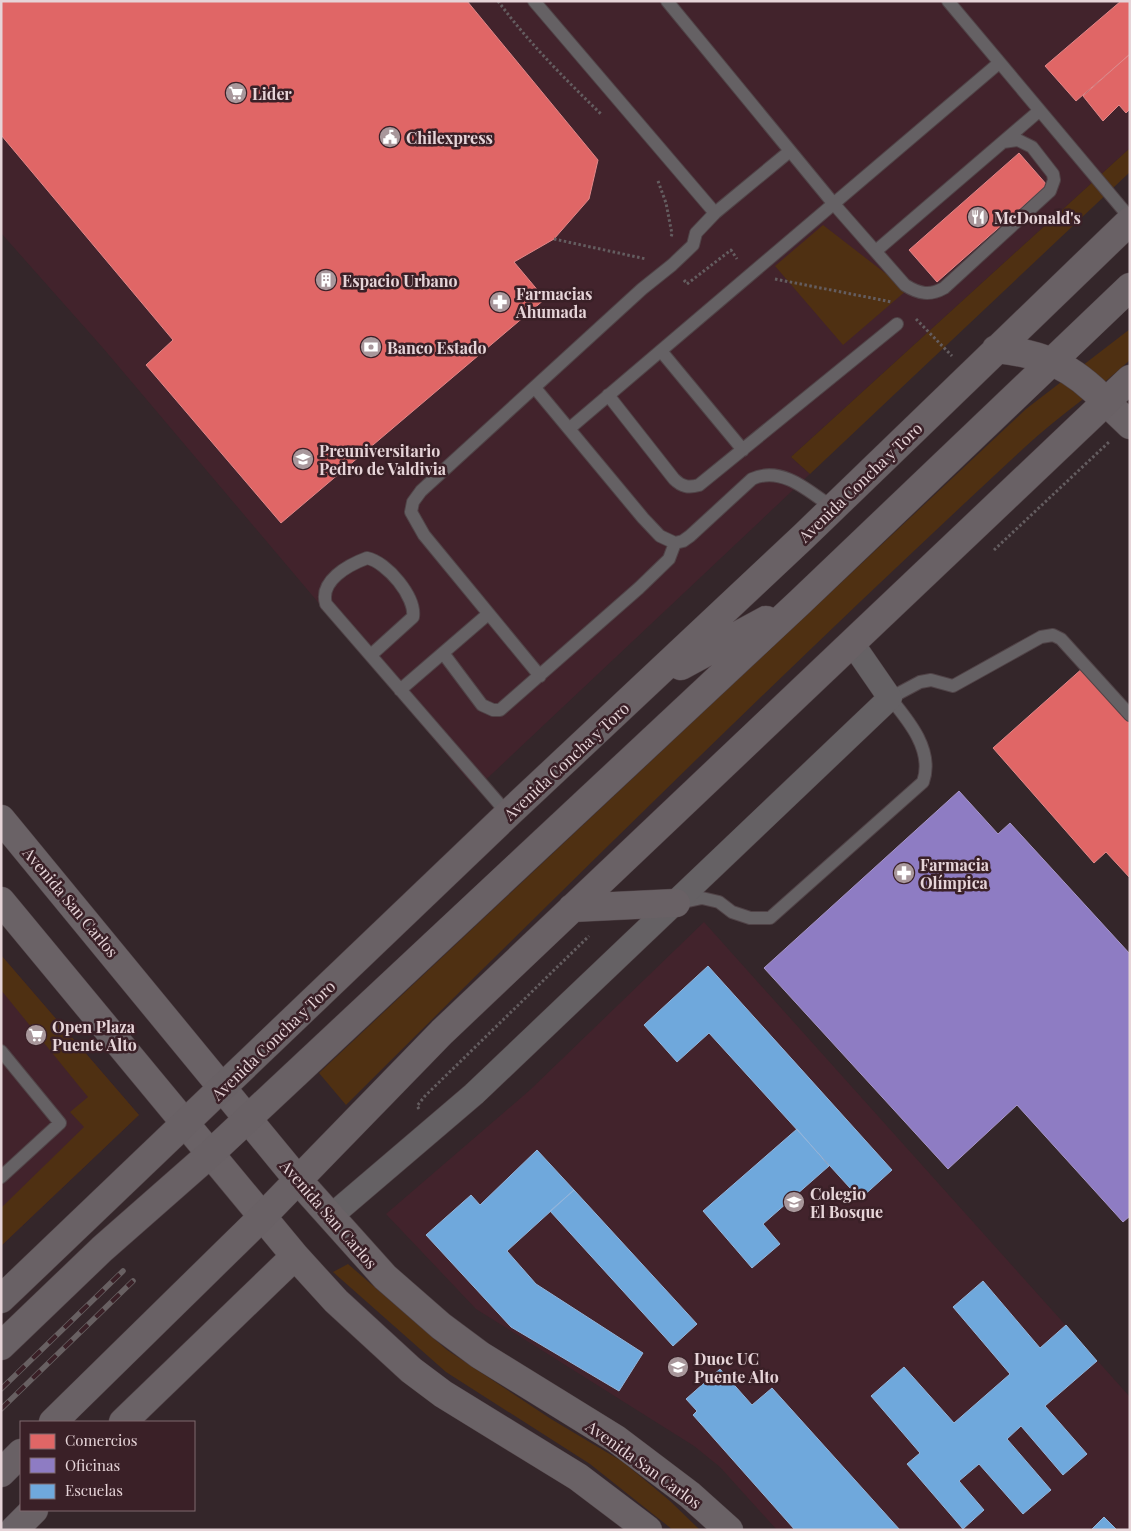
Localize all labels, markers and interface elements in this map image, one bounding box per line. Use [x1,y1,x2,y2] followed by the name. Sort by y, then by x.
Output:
[224,81,248,105] supermarket icon: Lider
[252,83,292,104] place label: Lider
[378,125,402,149] public building icon: Chilexpress
[406,127,493,148] place label: Chilexpress
[966,205,990,229] restaurant icon: McDonald's
[994,207,1081,228] place label: McDonald's
[314,268,338,292] building icon: Espacio Urbano
[342,270,458,291] place label: Espacio Urbano
[515,283,592,322] place label: Farmacias Ahumada
[488,290,512,314] pharmacy icon: Farmacias Ahumada
[359,335,383,359] bank icon: Banco Estado
[387,337,487,358] place label: Banco Estado
[793,417,926,547] street label: Avenida Concha y Toro
[319,440,447,479] place label: Preuniversitario Pedro de Valdivia
[291,447,315,471] school or university icon: Preuniversitario Pedro de Valdivia
[498,697,633,825] street label: Avenida Concha y Toro
[18,842,123,961] street label: Avenida San Carlos
[920,854,990,893] place label: Farmacia Olímpica
[892,861,916,885] pharmacy icon: Farmacia Olímpica
[206,975,339,1105] street label: Avenida Concha y Toro
[52,1016,137,1055] place label: Open Plaza Puente Alto
[24,1023,48,1047] supermarket icon: Open Plaza Puente Alto
[275,1154,382,1273] street label: Avenida San Carlos
[810,1183,883,1222] place label: Colegio El Bosque
[782,1190,806,1214] school or university icon: Colegio El Bosque
[694,1348,779,1387] place label: Duoc UC Puente Alto
[666,1355,690,1379] school or university icon: Duoc UC Puente Alto
[581,1415,706,1513] street label: Avenida San Carlos
[20,1421,195,1511] legend
[65,1430,137,1450] text: Comercios
[65,1455,120,1475] text: Oficinas
[65,1480,123,1500] text: Escuelas

